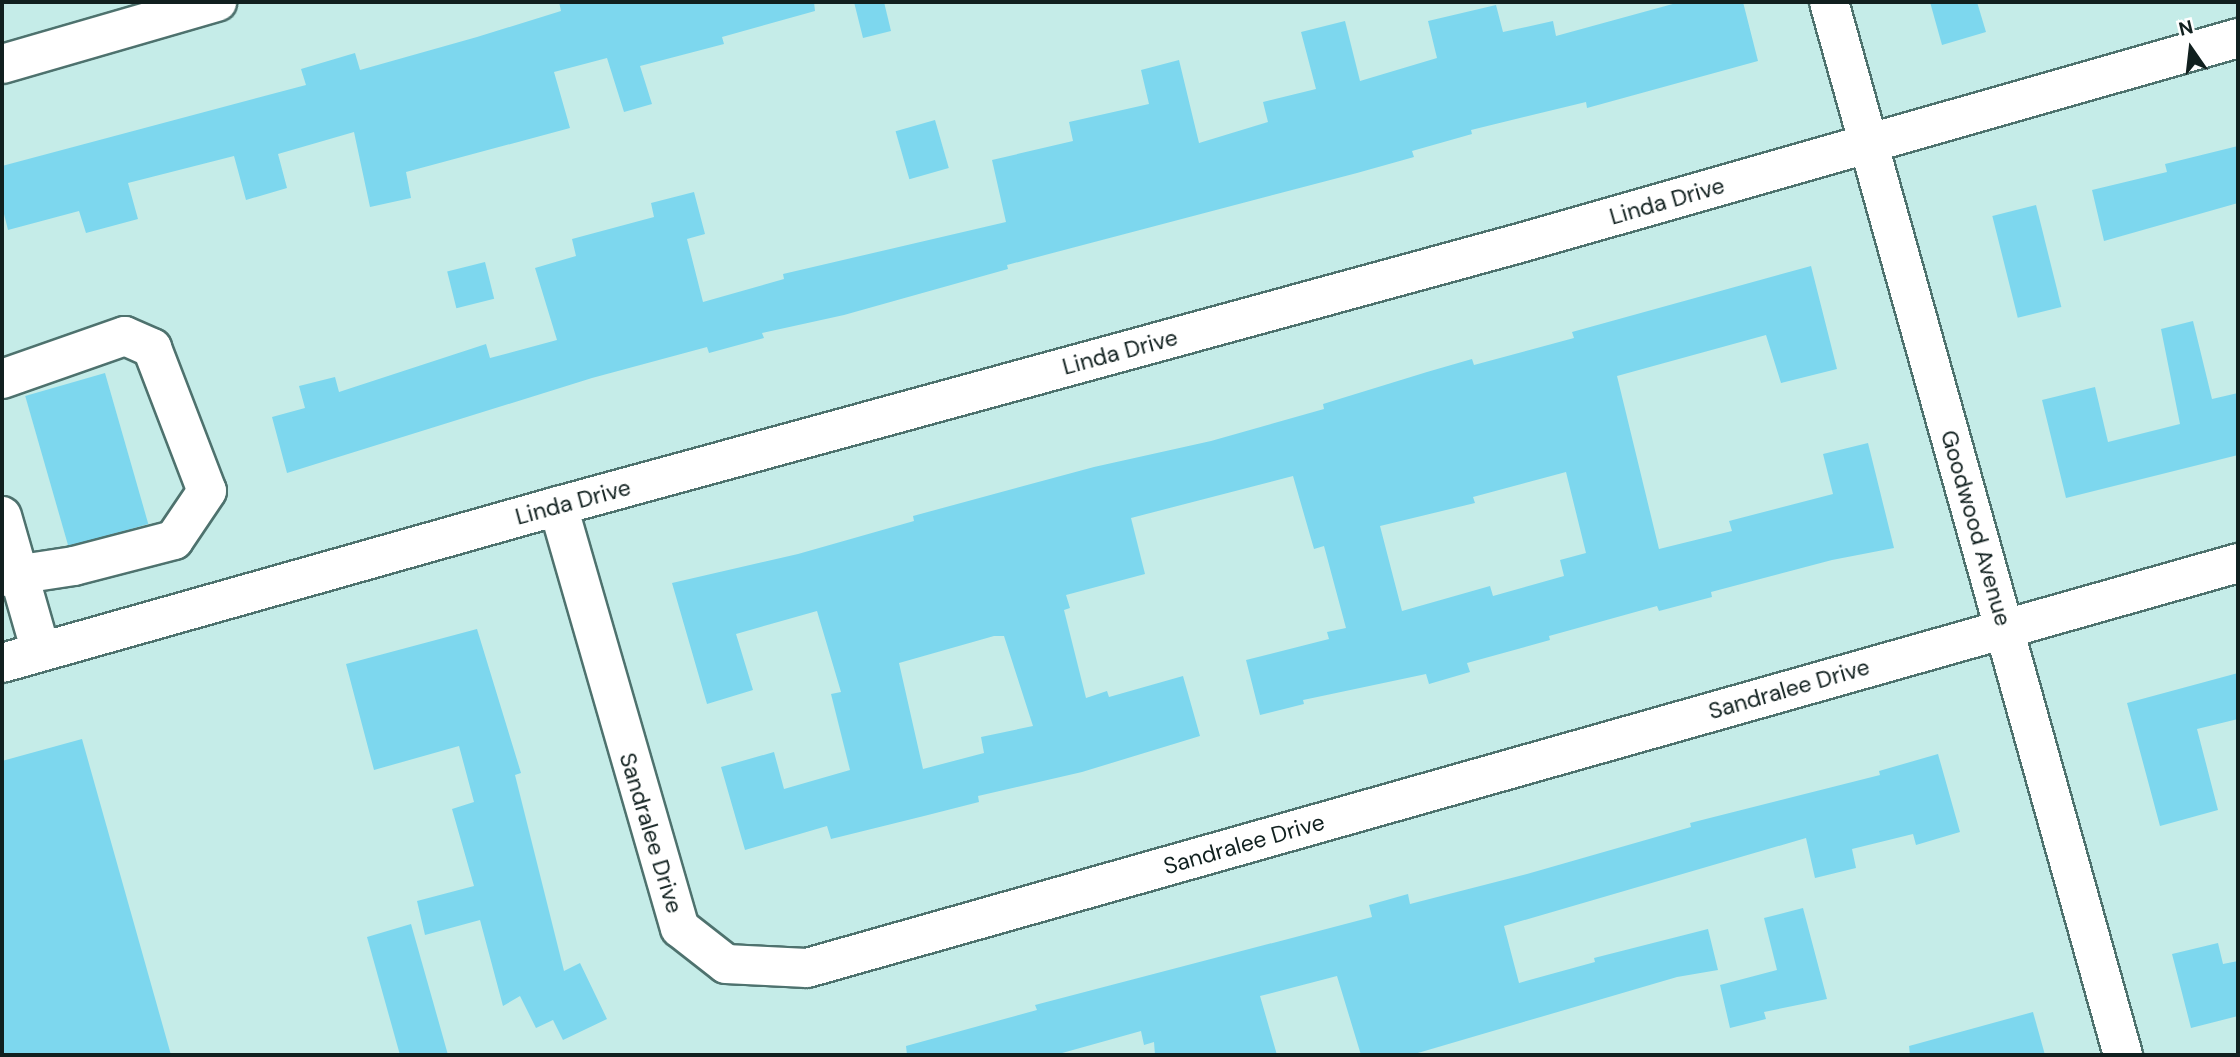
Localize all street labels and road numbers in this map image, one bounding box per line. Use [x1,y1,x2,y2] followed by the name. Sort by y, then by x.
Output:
[1606,171,1728,231] street label: Linda Drive
[1059,323,1181,381] street label: Linda Drive
[1935,427,2017,629] street label: Goodwood Avenue
[512,473,634,531] street label: Linda Drive
[1705,653,1873,725] street label: Sandralee Drive
[613,749,689,917] street label: Sandralee Drive
[1160,808,1328,880] street label: Sandralee Drive

